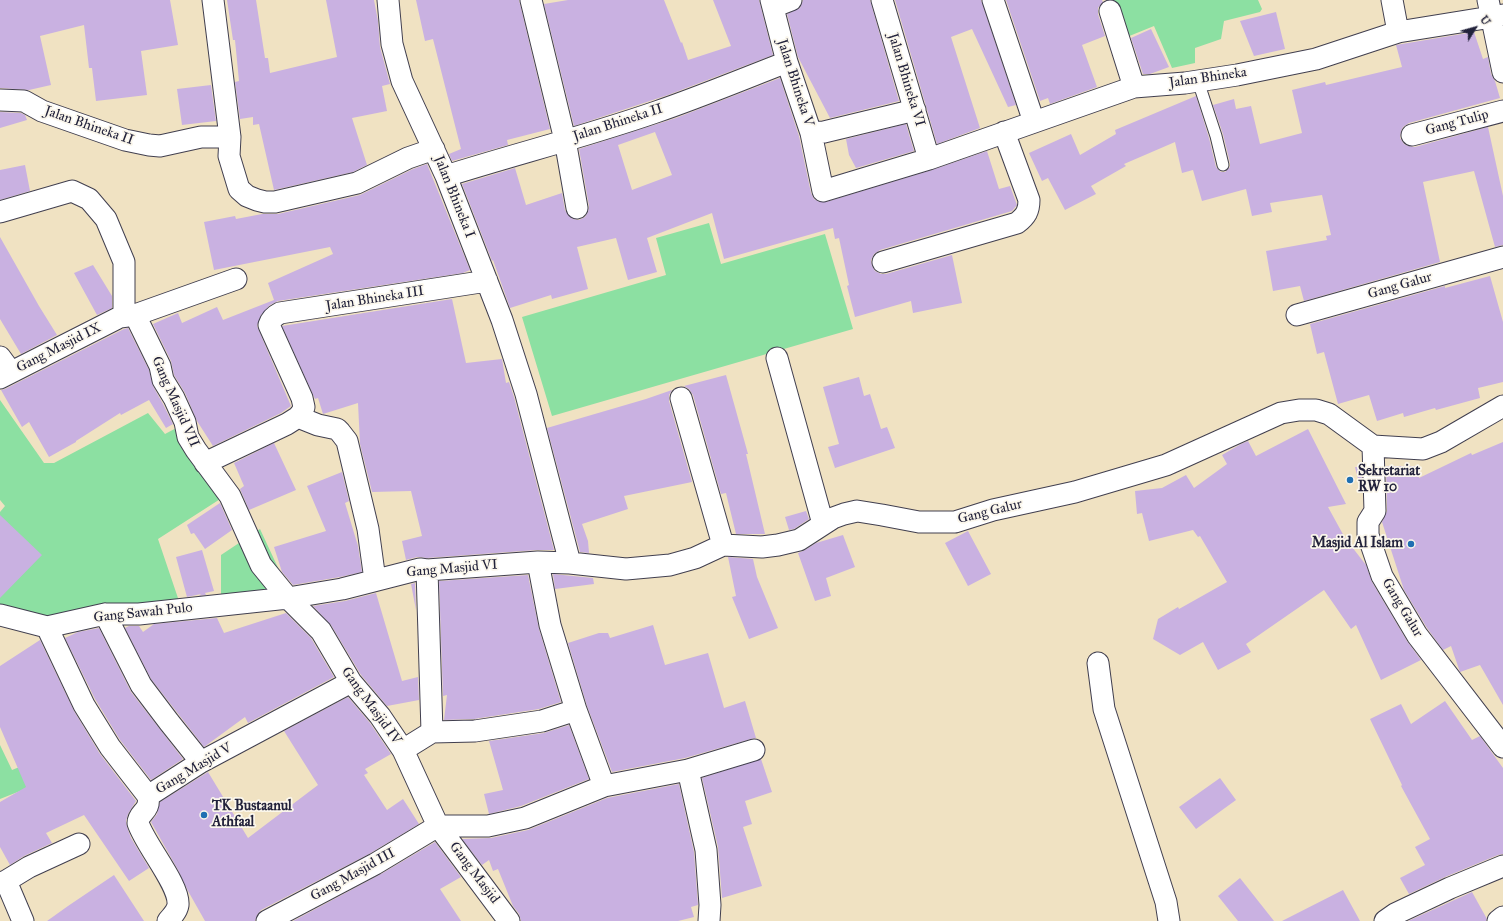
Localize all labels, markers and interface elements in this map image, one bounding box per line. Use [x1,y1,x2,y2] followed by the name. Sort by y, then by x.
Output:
[1455,8,1495,48] north arrow
[1477,13,1493,28] text: U
[884,31,928,129] street label: Jalan Bhineka VI
[773,37,817,129] street label: Jalan Bhineka V
[1168,64,1248,92] street label: Jalan Bhineka
[571,101,665,145] street label: Jalan Bhineka II
[42,103,136,149] street label: Jalan Bhineka II
[1424,107,1490,139] street label: Gang Tulip
[430,153,478,241] street label: Jalan Bhineka I
[1366,269,1434,303] street label: Gang Galur
[325,283,425,315] street label: Jalan Bhineka III
[14,319,104,377] street label: Gang Masjid IX
[147,354,203,450] street label: Gang Masjid VII
[1358,464,1420,496] place label: Sekretariat RW 10
[1345,475,1355,485] marker: Sekretariat RW 10
[956,496,1024,528] street label: Gang Galur
[1312,536,1403,552] place label: Masjid Al Islam
[1406,539,1416,549] marker: Masjid Al Islam
[406,557,498,581] street label: Gang Masjid VI
[1378,575,1426,641] street label: Gang Galur
[93,599,193,627] street label: Gang Sawah Pulo
[337,664,405,748] street label: Gang Masjid IV
[153,740,235,798] street label: Gang Masjid V
[212,799,292,832] place label: TK Bustaanul Athfaal
[199,810,209,820] marker: TK Bustaanul Athfaal
[445,839,503,907] street label: Gang Masjid
[308,845,398,905] street label: Gang Masjid III

